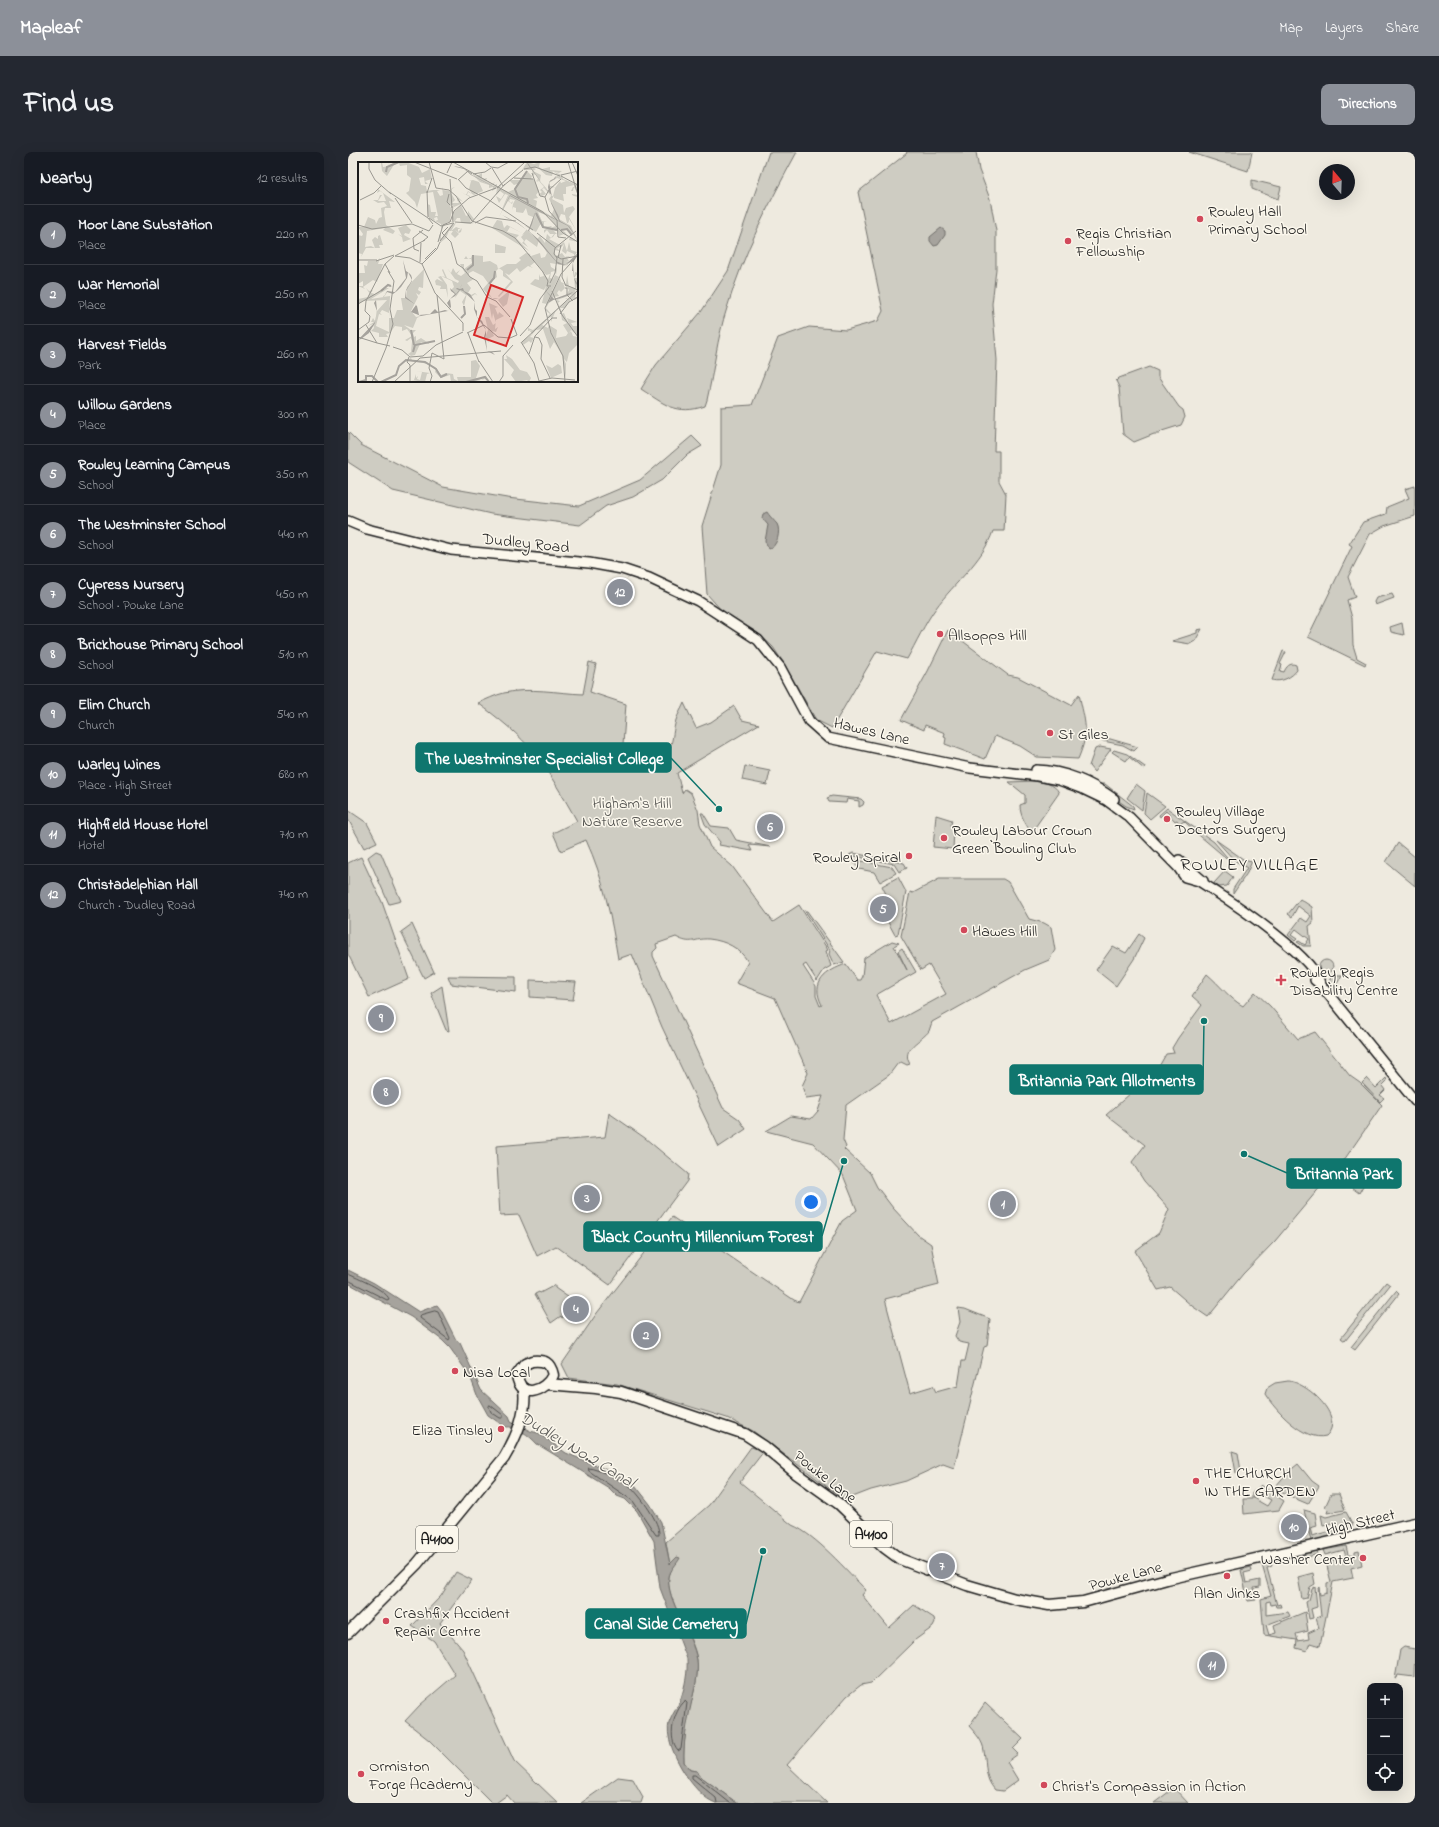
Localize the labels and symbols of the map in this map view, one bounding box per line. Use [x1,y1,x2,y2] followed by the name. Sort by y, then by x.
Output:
[358,162,578,382] inset map
[1319,164,1355,200] north arrow
[1208,200,1307,242] place label: Rowley Hall Primary School
[1195,214,1205,224] marker: Rowley Hall Primary School
[1075,222,1172,264] place label: Regis Christian Fellowship
[1063,236,1073,246] marker: Regis Christian Fellowship
[480,527,571,560] street label: Dudley Road
[607,577,633,607] pin: 12
[948,624,1027,648] place label: Allsopps Hill
[935,629,945,639] marker: Allsopps Hill
[831,712,913,753] street label: Hawes Lane
[1058,723,1109,747] place label: St Giles
[1045,728,1055,738] marker: St Giles
[416,743,671,772] callout: The Westminster Specialist College
[424,747,665,774] text: The Westminster Specialist College
[582,792,683,834] park label: Higham's Hill Nature Reserve
[1174,800,1286,842] place label: Rowley Village Doctors Surgery
[757,812,783,842] pin: 6
[1162,814,1172,824] marker: Rowley Village Doctors Surgery
[952,819,1092,861] place label: Rowley Labour Crown Green Bowling Club
[939,833,949,843] marker: Rowley Labour Crown Green Bowling Club
[813,846,901,870] place label: Rowley Spiral
[904,851,914,861] marker: Rowley Spiral
[1180,853,1320,879] district label: ROWLEY VILLAGE
[870,894,896,924] pin: 5
[972,920,1038,944] place label: Hawes Hill
[959,925,969,935] marker: Hawes Hill
[1289,961,1399,1003] place label: Rowley Regis Disability Centre
[1275,974,1287,986] marker: Rowley Regis Disability Centre
[368,1003,394,1033] pin: 9
[1010,1065,1203,1094] callout: Britannia Park Allotments
[1017,1069,1196,1094] text: Britannia Park Allotments
[373,1077,399,1107] pin: 8
[1287,1159,1401,1188] callout: Britannia Park
[1294,1162,1394,1187] text: Britannia Park
[574,1183,600,1213] pin: 3
[990,1189,1016,1219] pin: 1
[801,1192,821,1212] your location
[584,1222,822,1251] callout: Black Country Millennium Forest
[591,1225,814,1252] text: Black Country Millennium Forest
[563,1294,589,1324] pin: 4
[633,1320,659,1350] pin: 2
[463,1361,530,1385] place label: Nisa Local
[450,1366,460,1376] marker: Nisa Local
[514,1406,642,1497] water label: Dudley No.2 Canal
[412,1419,493,1443] place label: Eliza Tinsley
[496,1424,506,1434] marker: Eliza Tinsley
[788,1445,862,1511] street label: Powke Lane
[1204,1462,1316,1504] place label: THE CHURCH IN THE GARDEN
[1191,1476,1201,1486] marker: THE CHURCH IN THE GARDEN
[1323,1503,1398,1543] street label: High Street
[1281,1512,1307,1542] pin: 10
[850,1521,892,1547] road number: A4100
[416,1526,458,1552] road number: A4100
[1261,1548,1355,1572] place label: Washer Center
[929,1551,955,1581] pin: 7
[1358,1553,1368,1563] marker: Washer Center
[1086,1555,1165,1598] street label: Powke Lane
[1222,1571,1232,1581] marker: Alan Jinks
[1194,1582,1260,1606] place label: Alan Jinks
[394,1602,511,1644] place label: Crashfix Accident Repair Centre
[586,1609,746,1638] callout: Canal Side Cemetery
[594,1612,739,1639] text: Canal Side Cemetery
[381,1616,391,1626] marker: Crashfix Accident Repair Centre
[1199,1650,1225,1680] pin: 11
[368,1755,473,1797] place label: Ormiston Forge Academy
[356,1769,366,1779] marker: Ormiston Forge Academy
[1052,1775,1246,1799] place label: Christ's Compassion in Action
[1039,1780,1049,1790] marker: Christ's Compassion in Action

